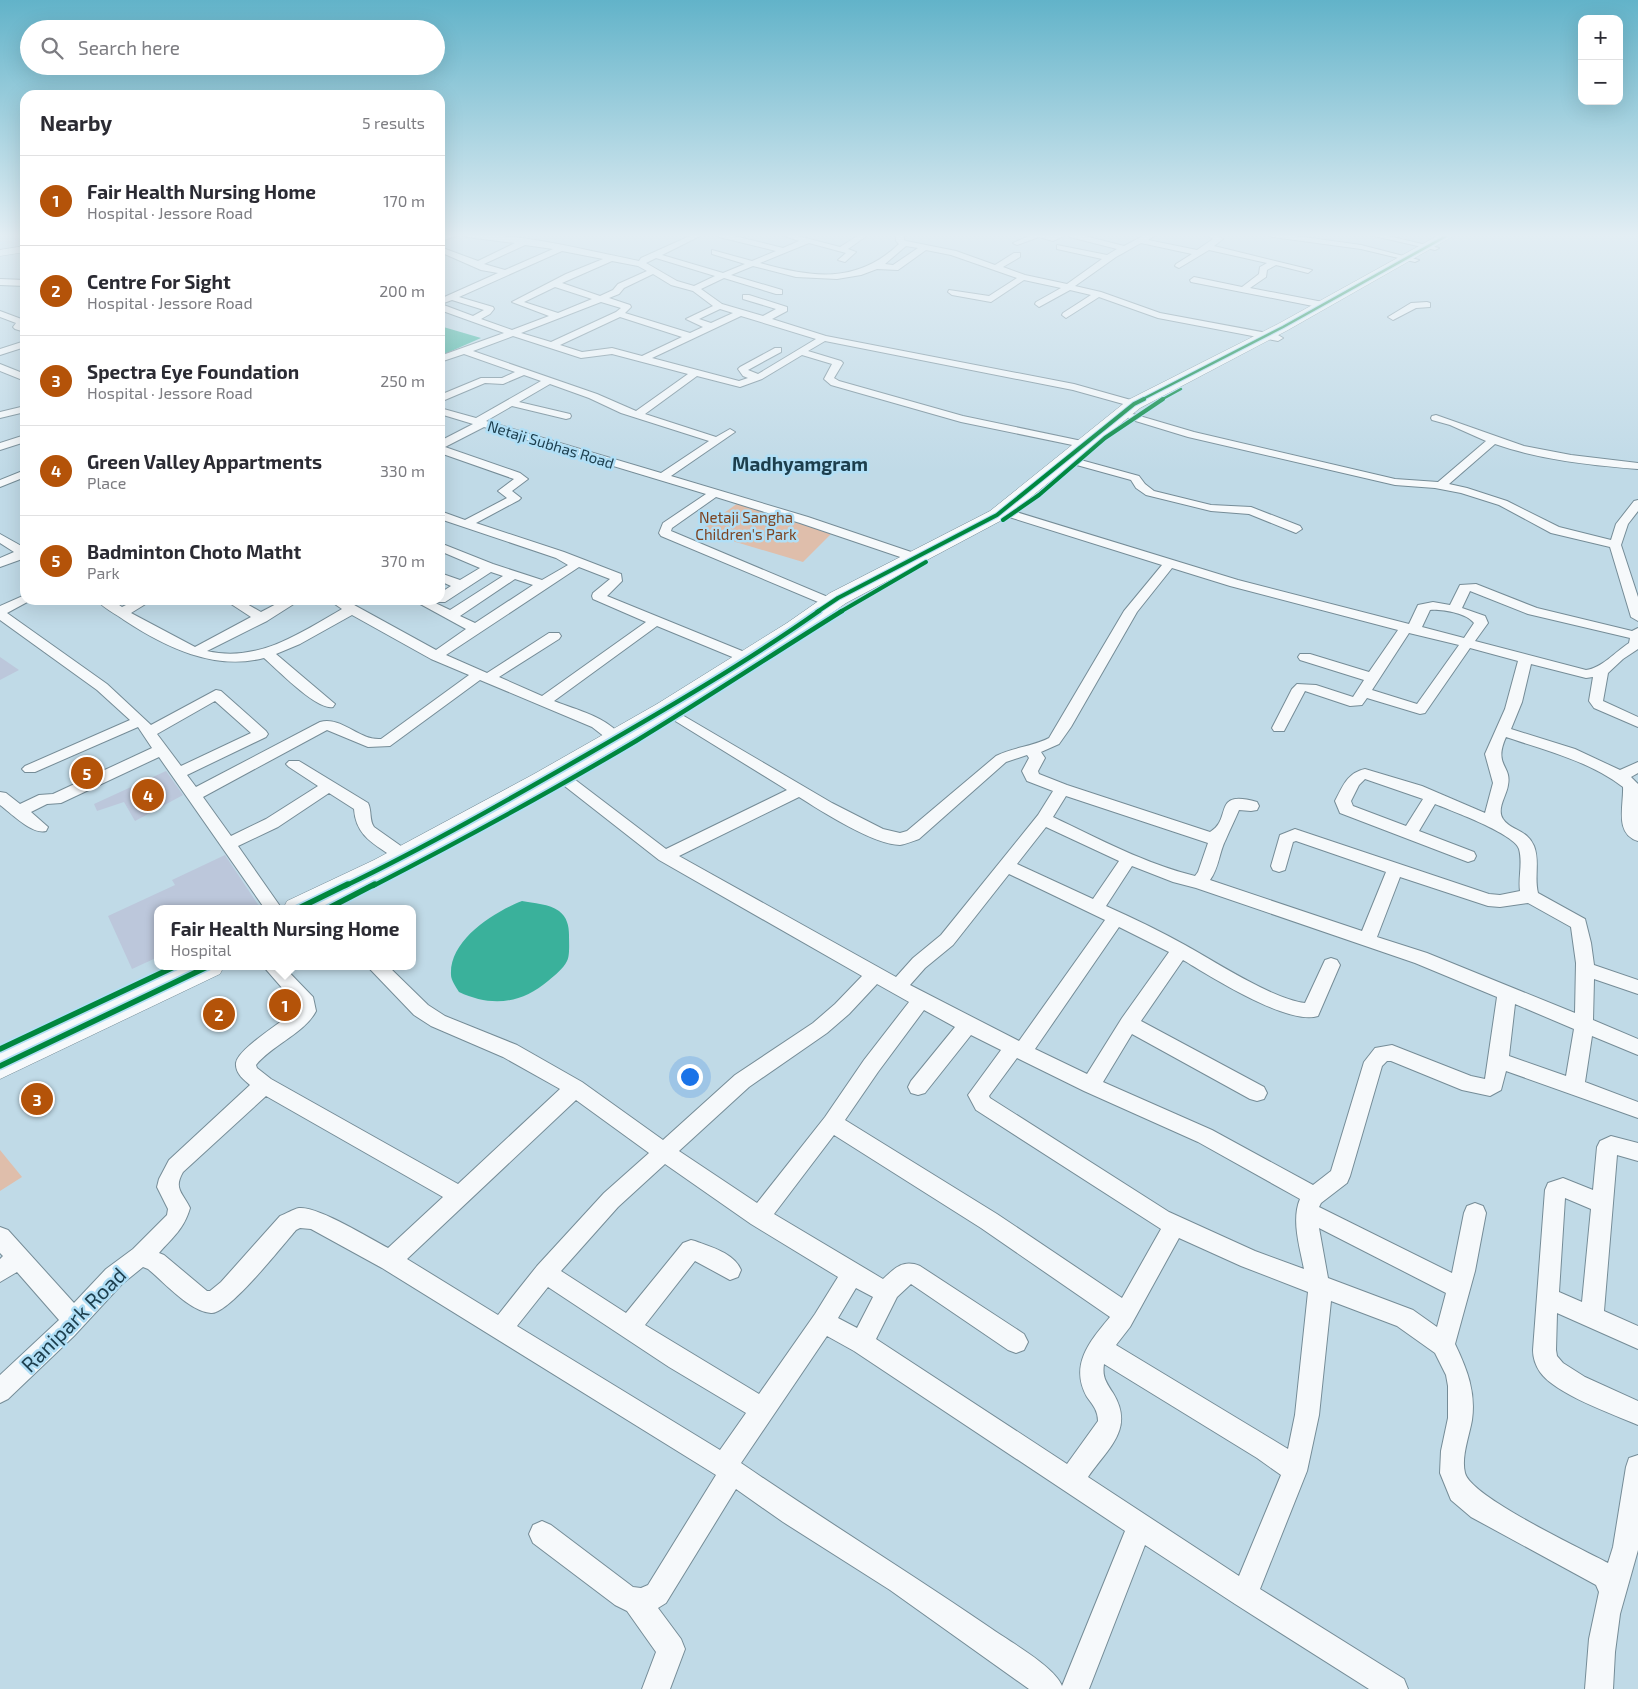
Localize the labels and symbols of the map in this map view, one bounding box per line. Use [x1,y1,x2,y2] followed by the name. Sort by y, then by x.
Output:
[485,416,616,473] street label: Netaji Subhas Road
[732,452,868,476] district label: Madhyamgram
[695,508,797,543] park label: Netaji Sangha Children's Park
[71,754,103,792] pin: 5
[132,776,164,814] pin: 4
[269,986,301,1024] pin: 1
[203,995,235,1033] pin: 2
[677,1064,703,1090] your location
[21,1080,53,1118] pin: 3
[16,1262,130,1376] street label: Ranipark Road

